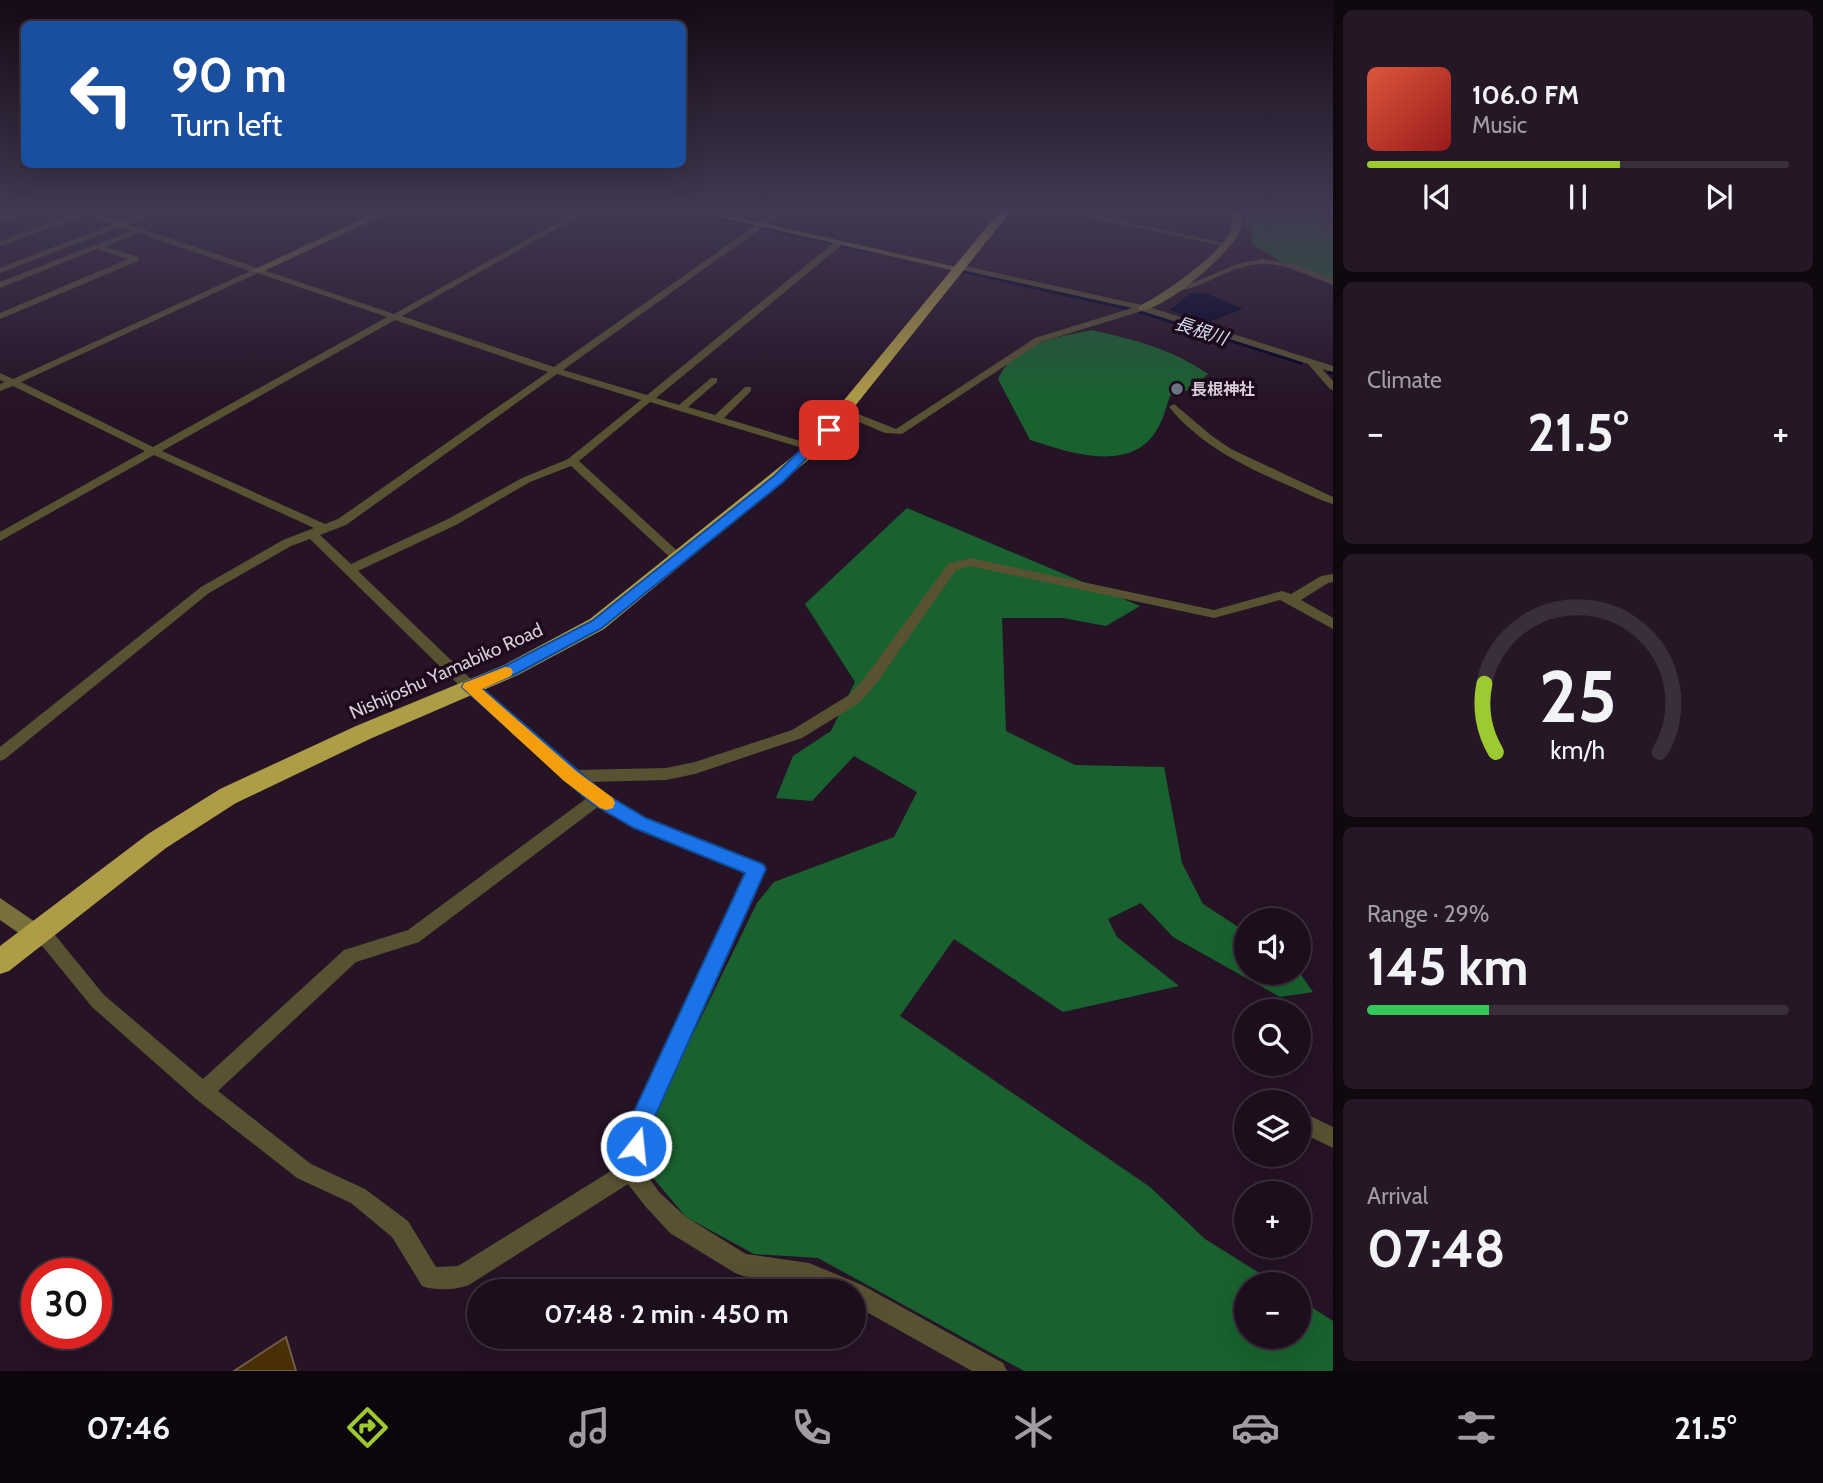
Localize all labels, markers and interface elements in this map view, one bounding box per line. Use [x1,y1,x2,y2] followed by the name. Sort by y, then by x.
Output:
[171,45,287,104] text: 90 m
[56,49,147,140] icon: left
[1472,79,1579,111] text: 106.0 FM
[171,105,282,144] text: Turn left
[1472,111,1527,139] text: Music
[1418,178,1456,216] icon: previous
[1559,178,1597,216] icon: pause
[1700,178,1738,216] icon: next
[1172,312,1232,350] water label: 長根川
[1367,366,1442,394] text: Climate
[1191,380,1255,399] place label: 長根神社
[1169,381,1185,397] marker: 長根神社
[799,400,859,460] pin
[1527,401,1629,464] text: 21.5°
[1367,409,1384,456] text: −
[1772,409,1789,456] text: +
[810,411,848,449] icon: arrive
[346,618,546,724] street label: Nishijoshu Yamabiko Road
[1539,652,1617,740] text: 25
[1551,734,1605,764] text: km/h
[1367,900,1490,928] text: Range · 29%
[1234,908,1311,1349] map controls
[1234,908,1311,985] button: sound
[1367,935,1529,998] text: 145 km
[1234,999,1311,1076] button: search
[1234,1090,1311,1167] button: layers
[599,1109,673,1183] position arrow
[1234,1181,1311,1258] button: +
[1367,1182,1428,1210] text: Arrival
[1367,1217,1505,1280] text: 07:48
[21,1258,112,1349] speed limit sign: 30
[1234,1272,1311,1349] button: −
[544,1298,789,1330] text: 07:48 · 2 min · 450 m
[343,1403,392,1452] icon: directions
[565,1403,614,1452] icon: music
[787,1403,836,1452] icon: phone
[1009,1403,1058,1452] icon: climate
[1231,1403,1280,1452] icon: car
[1452,1403,1501,1452] icon: filters
[86,1408,170,1447] text: 07:46
[1674,1408,1736,1447] text: 21.5°

